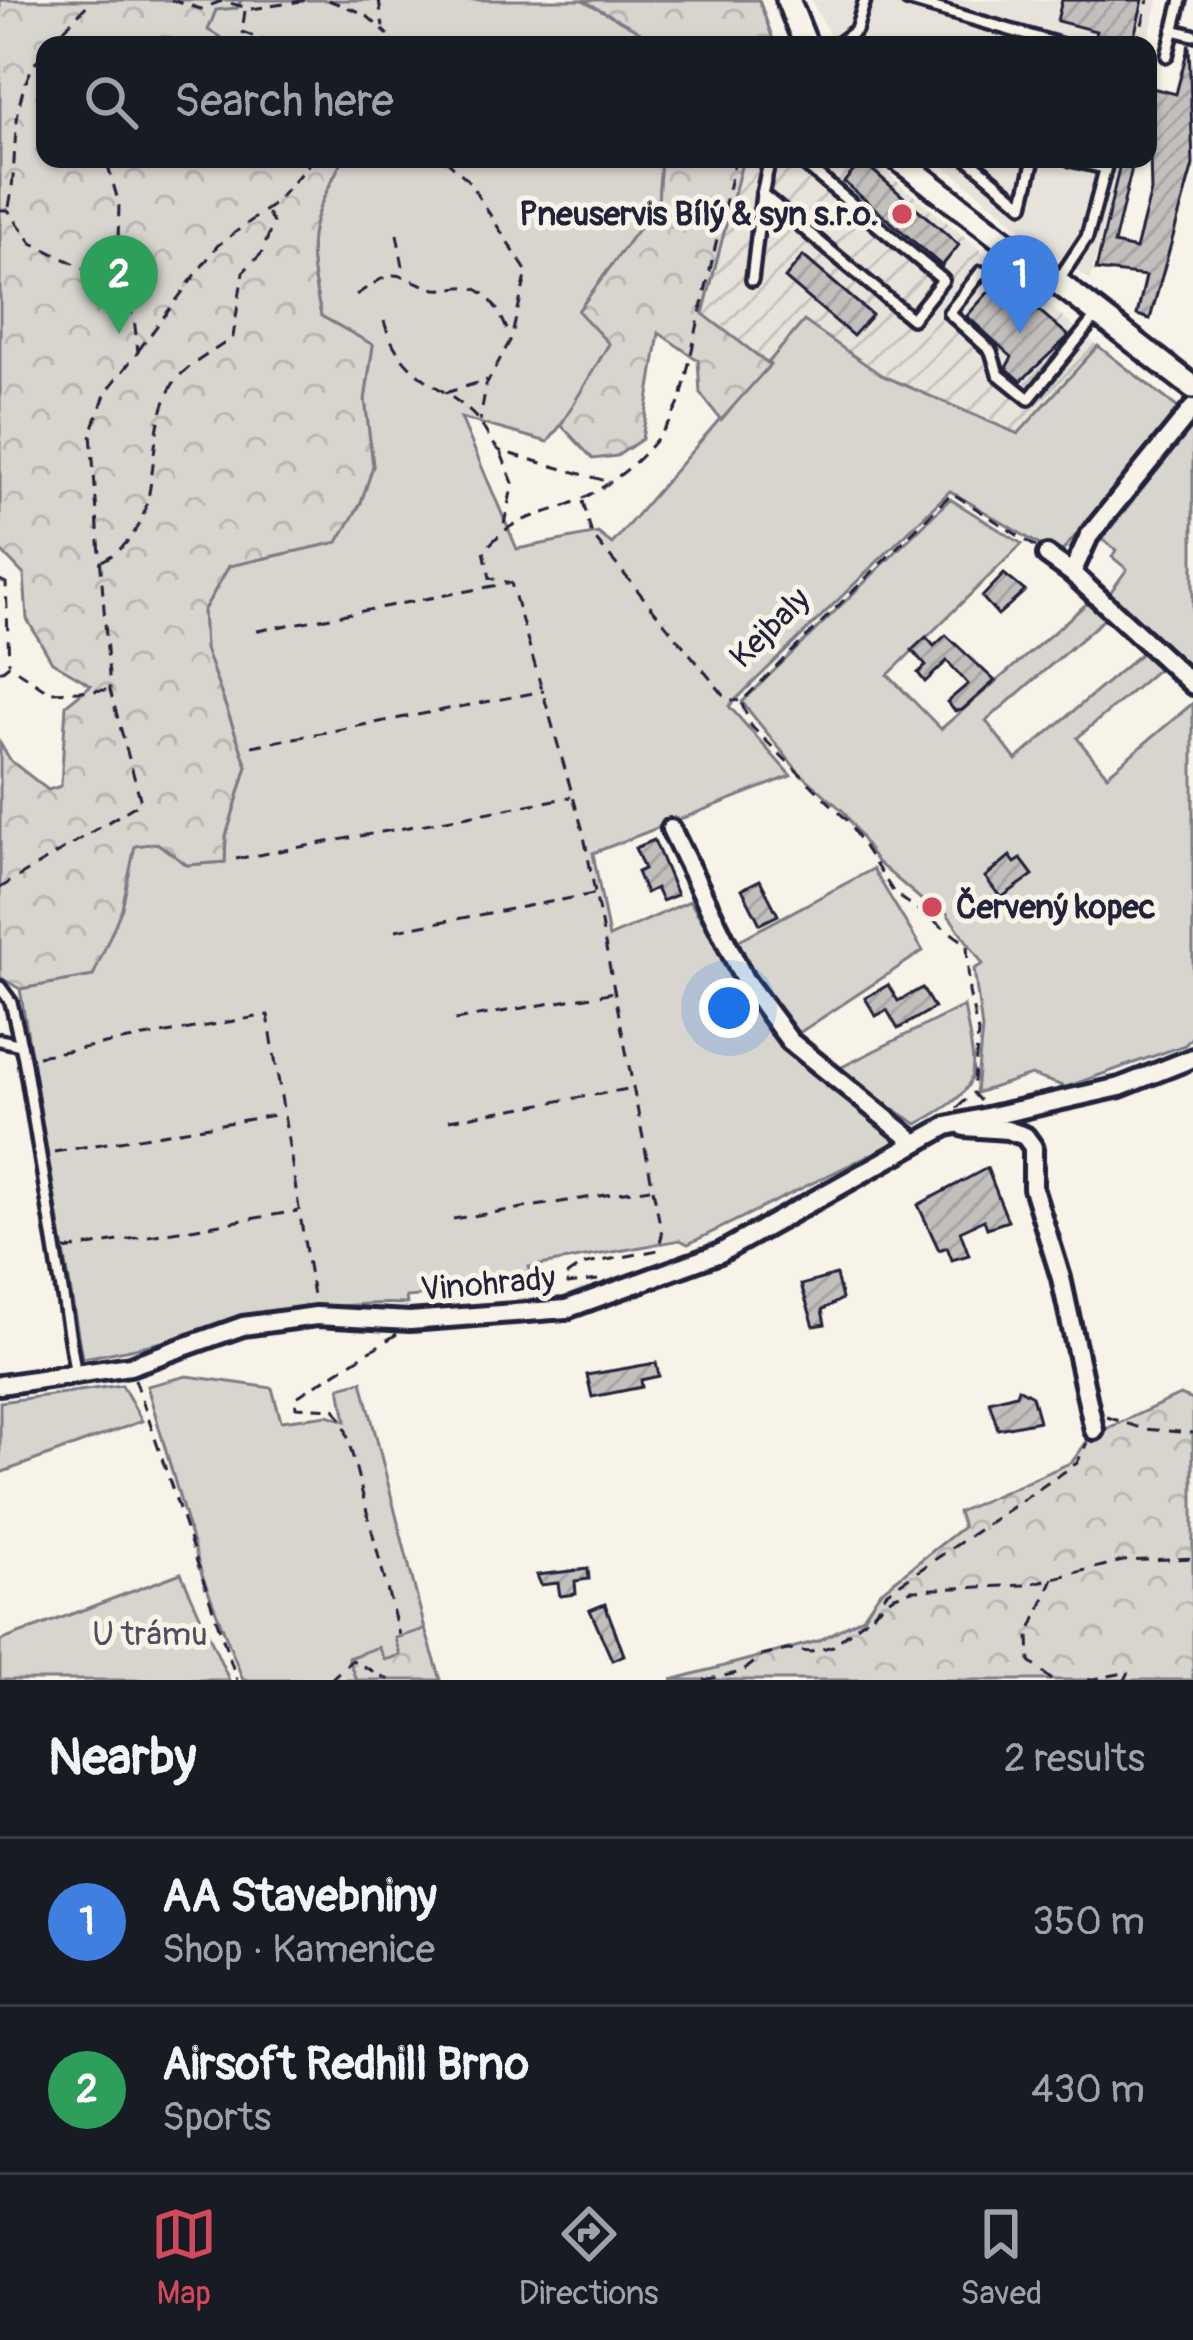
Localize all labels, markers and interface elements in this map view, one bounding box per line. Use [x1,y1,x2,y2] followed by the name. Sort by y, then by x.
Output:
[36,36,1157,168] search box
[78,69,144,135] icon: search
[174,74,394,130] text: Search here
[519,194,878,235] place label: Pneuservis Bílý & syn s.r.o.
[889,201,915,227] marker: Pneuservis Bílý & syn s.r.o.
[80,235,158,334] pin: 2
[981,235,1059,334] pin: 1
[721,579,819,677] street label: Kejbaly
[956,886,1156,928] place label: Červený kopec
[919,894,945,920] marker: Červený kopec
[699,978,759,1038] your location
[419,1258,557,1310] street label: Vinohrady
[92,1614,208,1655] park label: U trámu
[48,1726,196,1790] text: Nearby
[1004,1734,1145,1783] text: 2 results
[162,1869,437,1925] text: AA Stavebniny
[79,1897,95,1946] text: 1
[1032,1897,1145,1946] text: 350 m
[162,1925,435,1974] text: Shop · Kamenice
[162,2037,529,2093] text: Airsoft Redhill Brno
[76,2065,98,2114] text: 2
[1031,2065,1145,2114] text: 430 m
[162,2093,271,2142] text: Sports
[151,2201,217,2314] tab: Map
[519,2201,659,2314] tab: Directions
[960,2201,1042,2314] tab: Saved

